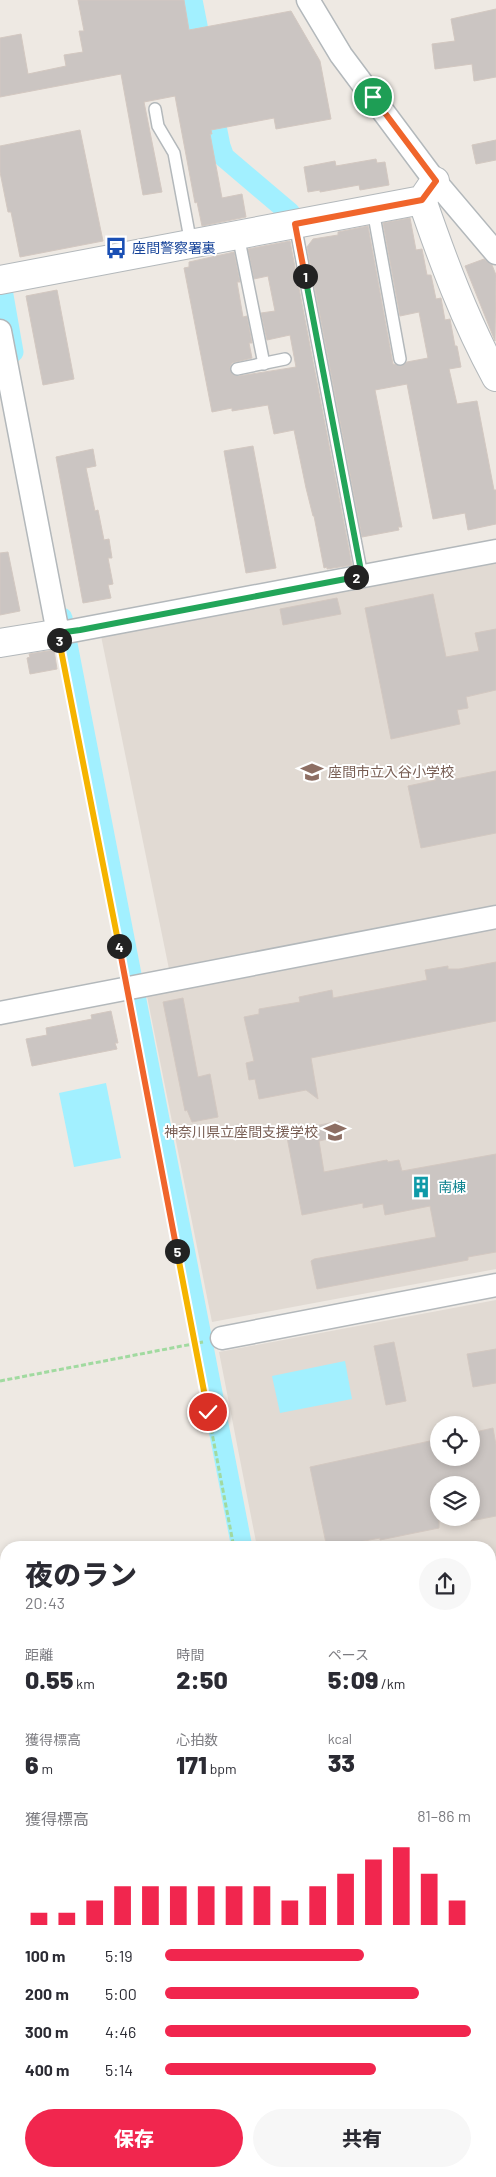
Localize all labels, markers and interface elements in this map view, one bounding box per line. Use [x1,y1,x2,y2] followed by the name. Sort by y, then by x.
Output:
[352,76,394,118] pin
[359,83,387,111] icon: arrive
[103,235,129,261] bus stop icon: 座間警察署裏
[132,239,216,256] place label: 座間警察署裏
[292,264,318,288] pin: 1
[303,268,308,285] text: 1
[344,564,368,590] pin: 2
[353,569,360,586] text: 2
[46,628,72,652] pin: 3
[56,632,63,649] text: 3
[299,759,325,785] school or university icon: 座間市立入谷小学校
[328,763,454,780] place label: 座間市立入谷小学校
[106,934,132,958] pin: 4
[115,938,124,955] text: 4
[322,1119,348,1145] school or university icon: 神奈川県立座間支援学校
[164,1123,318,1140] place label: 神奈川県立座間支援学校
[408,1174,434,1200] building icon: 南棟
[438,1178,466,1195] place label: 南棟
[164,1238,190,1264] pin: 5
[174,1243,181,1260] text: 5
[187,1391,229,1433] pin
[194,1398,222,1426] icon: check
[430,1416,480,1526] map controls
[430,1416,480,1466] button: locate
[430,1476,480,1526] button: layers
[25,1557,137,1591] text: 夜のラン
[419,1558,471,1610] button: share
[25,1593,65,1612] text: 20:43
[25,1646,53,1663] text: 距離
[176,1646,204,1663] text: 時間
[328,1646,369,1663] text: ペース
[25,1664,73,1694] text: 0.55
[176,1664,228,1694] text: 2:50
[328,1664,378,1694] text: 5:09
[73,1675,95,1692] text: km
[378,1675,405,1692] text: /km
[328,1730,352,1747] text: kcal
[25,1731,81,1748] text: 獲得標高
[176,1731,218,1748] text: 心拍数
[328,1747,355,1777] text: 33
[25,1749,39,1779] text: 6
[176,1749,207,1779] text: 171
[39,1760,53,1777] text: m
[207,1760,237,1777] text: bpm
[417,1806,471,1825] text: 81–86 m
[25,1809,89,1828] text: 獲得標高
[25,1946,65,1965] text: 100 m
[105,1946,133,1965] text: 5:19
[25,1984,69,2003] text: 200 m
[105,1984,137,2003] text: 5:00
[25,2022,68,2041] text: 300 m
[105,2022,136,2041] text: 4:46
[25,2060,69,2079] text: 400 m
[105,2060,133,2079] text: 5:14
[25,2109,243,2167] button: 保存
[253,2109,471,2167] button: 共有

